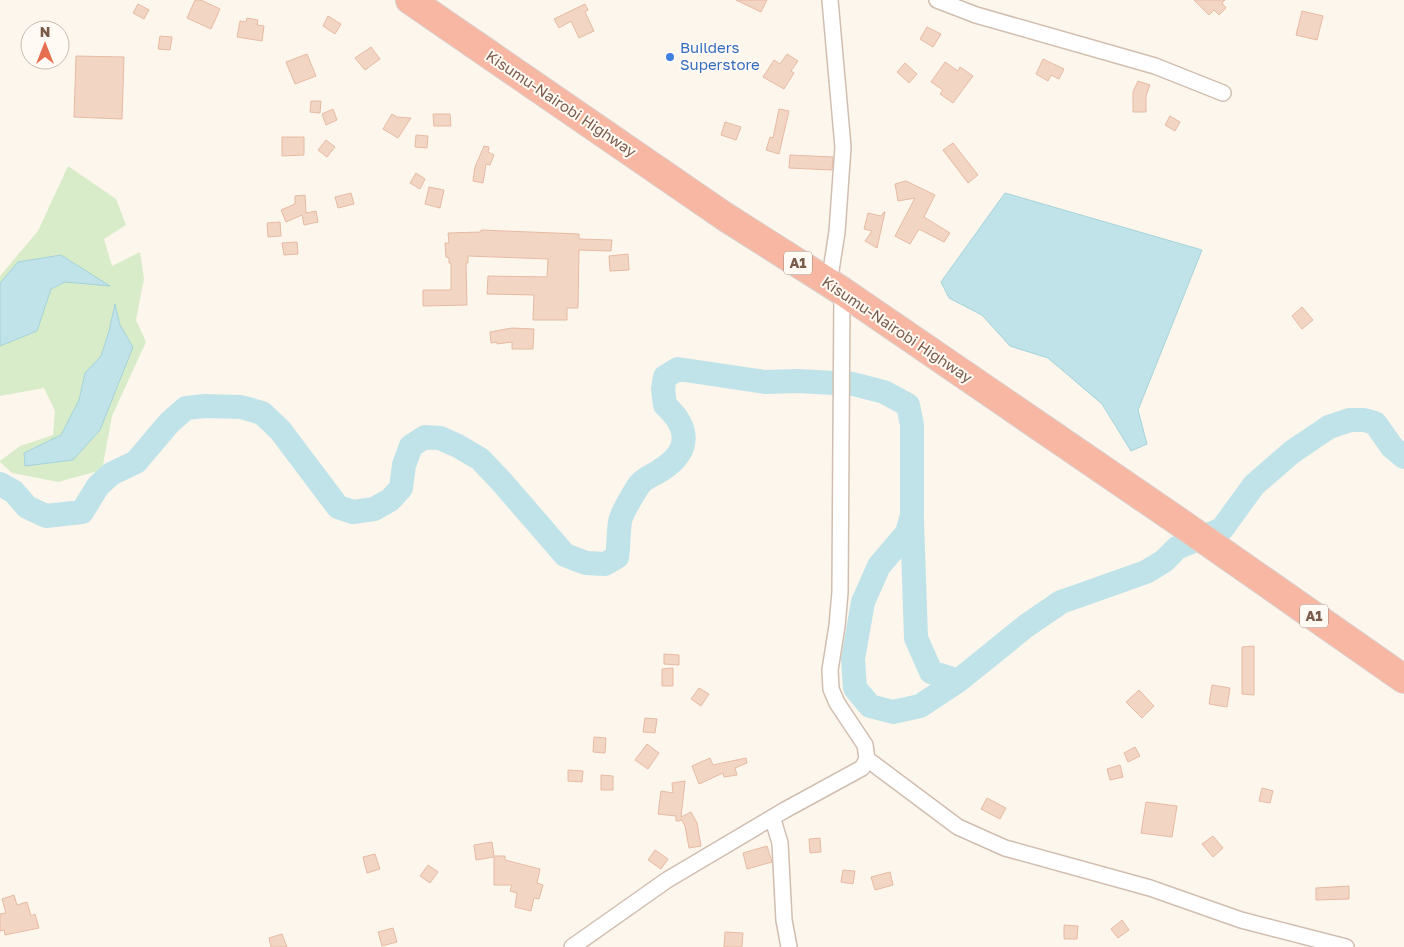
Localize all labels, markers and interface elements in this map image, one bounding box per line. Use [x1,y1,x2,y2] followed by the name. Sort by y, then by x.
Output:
[20,20,70,70] north arrow
[40,23,50,40] text: N
[680,38,760,73] place label: Builders Superstore
[483,46,641,161] street label: Kisumu-Nairobi Highway
[664,51,676,63] marker: Builders Superstore
[784,252,812,274] road number: A1
[819,272,977,387] street label: Kisumu-Nairobi Highway
[1300,604,1328,628] road number: A1

